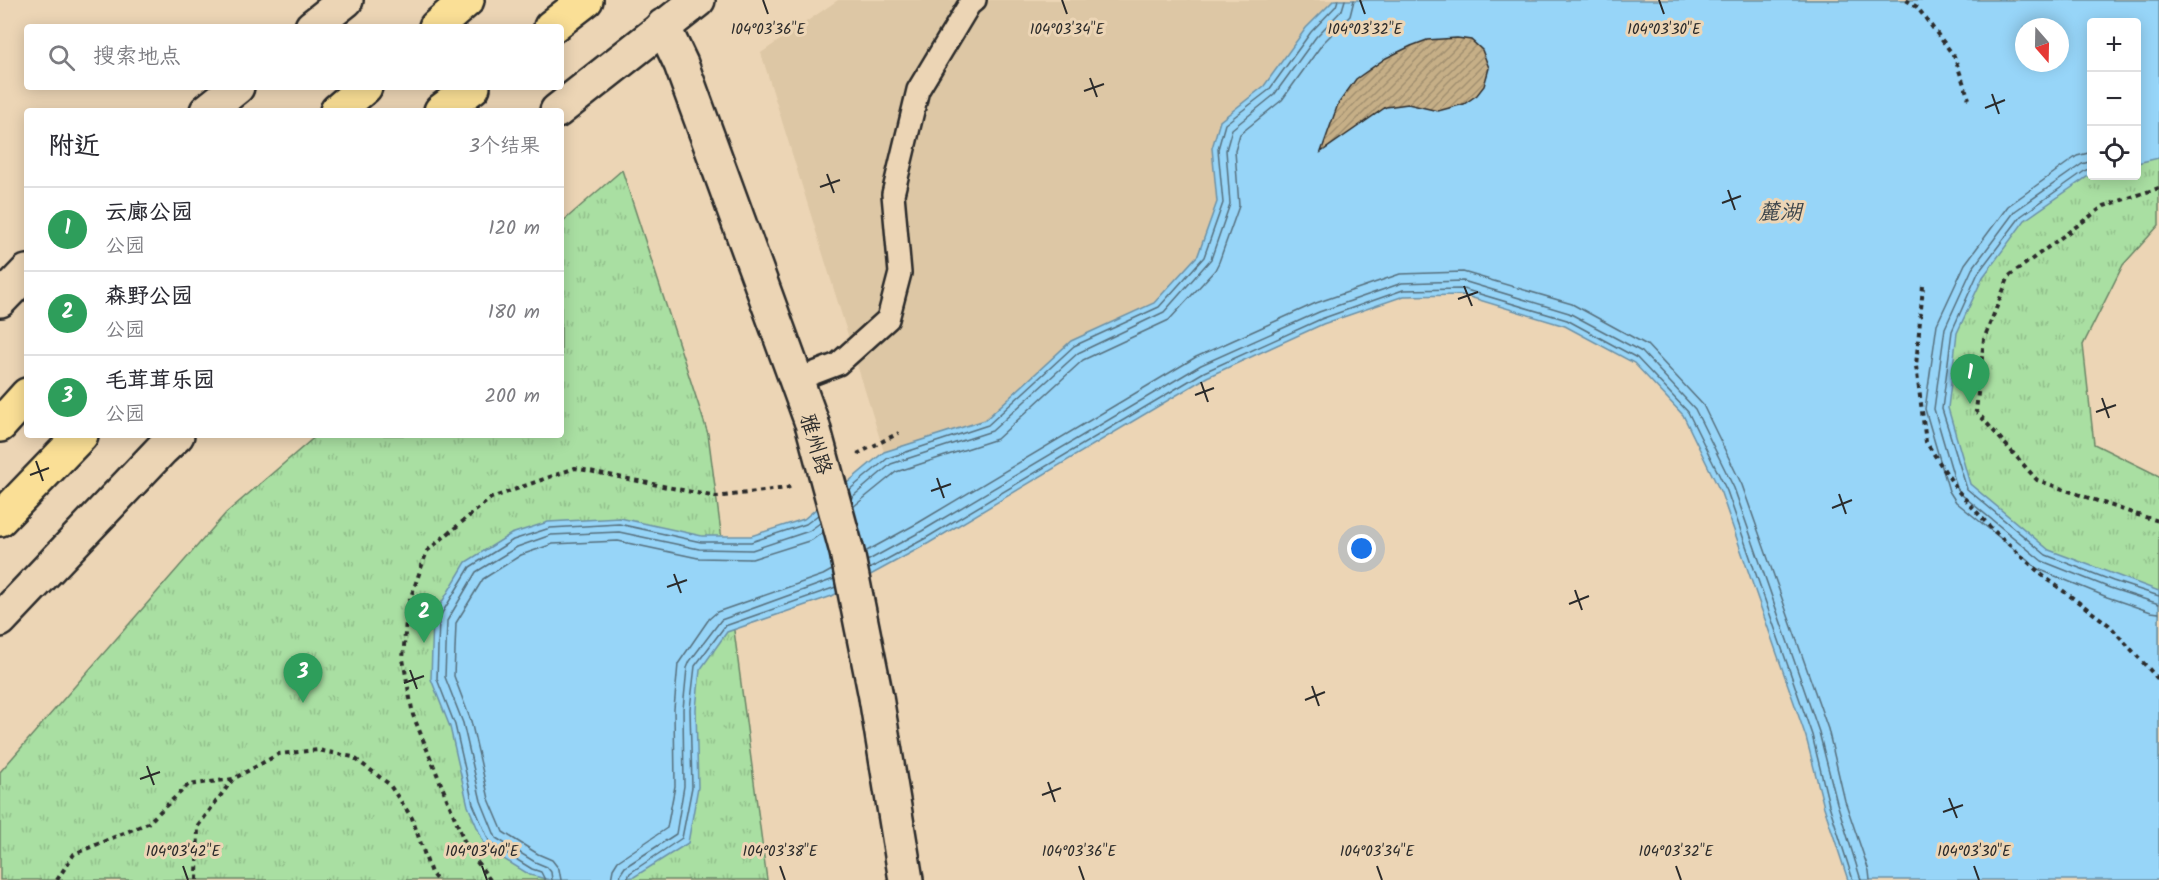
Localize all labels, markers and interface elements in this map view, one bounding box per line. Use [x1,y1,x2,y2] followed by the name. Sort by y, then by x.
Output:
[731,18,806,42] text: 104°03'36"E
[1030,18,1105,42] text: 104°03'34"E
[1328,18,1404,42] text: 104°03'32"E
[1627,18,1702,42] text: 104°03'30"E
[2015,18,2069,72] north arrow
[2087,18,2141,180] map controls
[2087,18,2141,72] button: +
[24,24,564,90] search box
[93,40,181,75] text: 搜索地点
[45,41,78,74] icon: search
[2087,72,2141,126] button: −
[48,126,100,168] text: 附近
[2087,126,2141,180] button: locate
[469,131,540,163] text: 3个结果
[105,196,193,231] text: 云廊公园
[1758,196,1804,231] water label: 麓湖
[64,213,71,245] text: 1
[488,213,540,245] text: 120 m
[105,231,145,263] text: 公园
[105,280,193,315] text: 森野公园
[62,297,73,329] text: 2
[488,297,540,329] text: 180 m
[105,315,145,347] text: 公园
[1950,354,1990,404] pin: 1
[105,364,215,399] text: 毛茸茸乐园
[62,381,73,413] text: 3
[484,381,540,413] text: 200 m
[105,399,145,431] text: 公园
[790,409,840,479] street label: 雅州路
[1347,534,1376,563] your location
[404,594,444,643] pin: 2
[284,654,322,703] pin: 3
[146,840,221,864] text: 104°03'42"E
[445,840,520,864] text: 104°03'40"E
[742,840,819,864] text: 104°03'38"E
[1042,840,1117,864] text: 104°03'36"E
[1340,840,1415,864] text: 104°03'34"E
[1639,840,1715,864] text: 104°03'32"E
[1937,840,2012,864] text: 104°03'30"E

